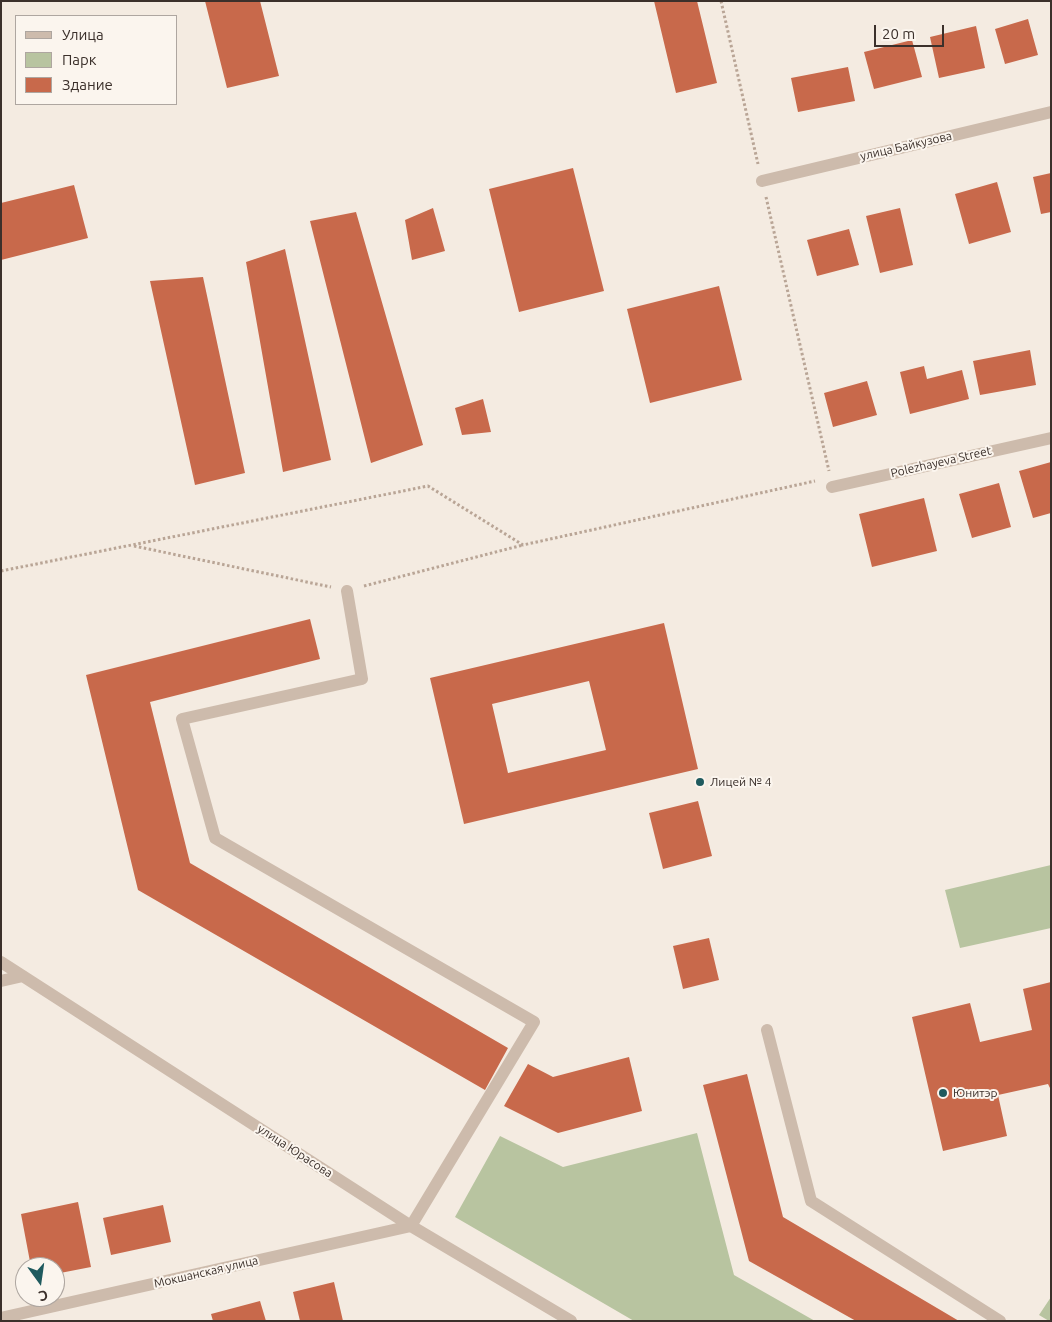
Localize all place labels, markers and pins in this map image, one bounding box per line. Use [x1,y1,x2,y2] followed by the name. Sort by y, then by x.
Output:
[710,775,772,789] place label: Лицей № 4
[694,776,706,788] marker: Лицей № 4
[953,1086,997,1100] place label: Юнитэр
[937,1087,949,1099] marker: Юнитэр

